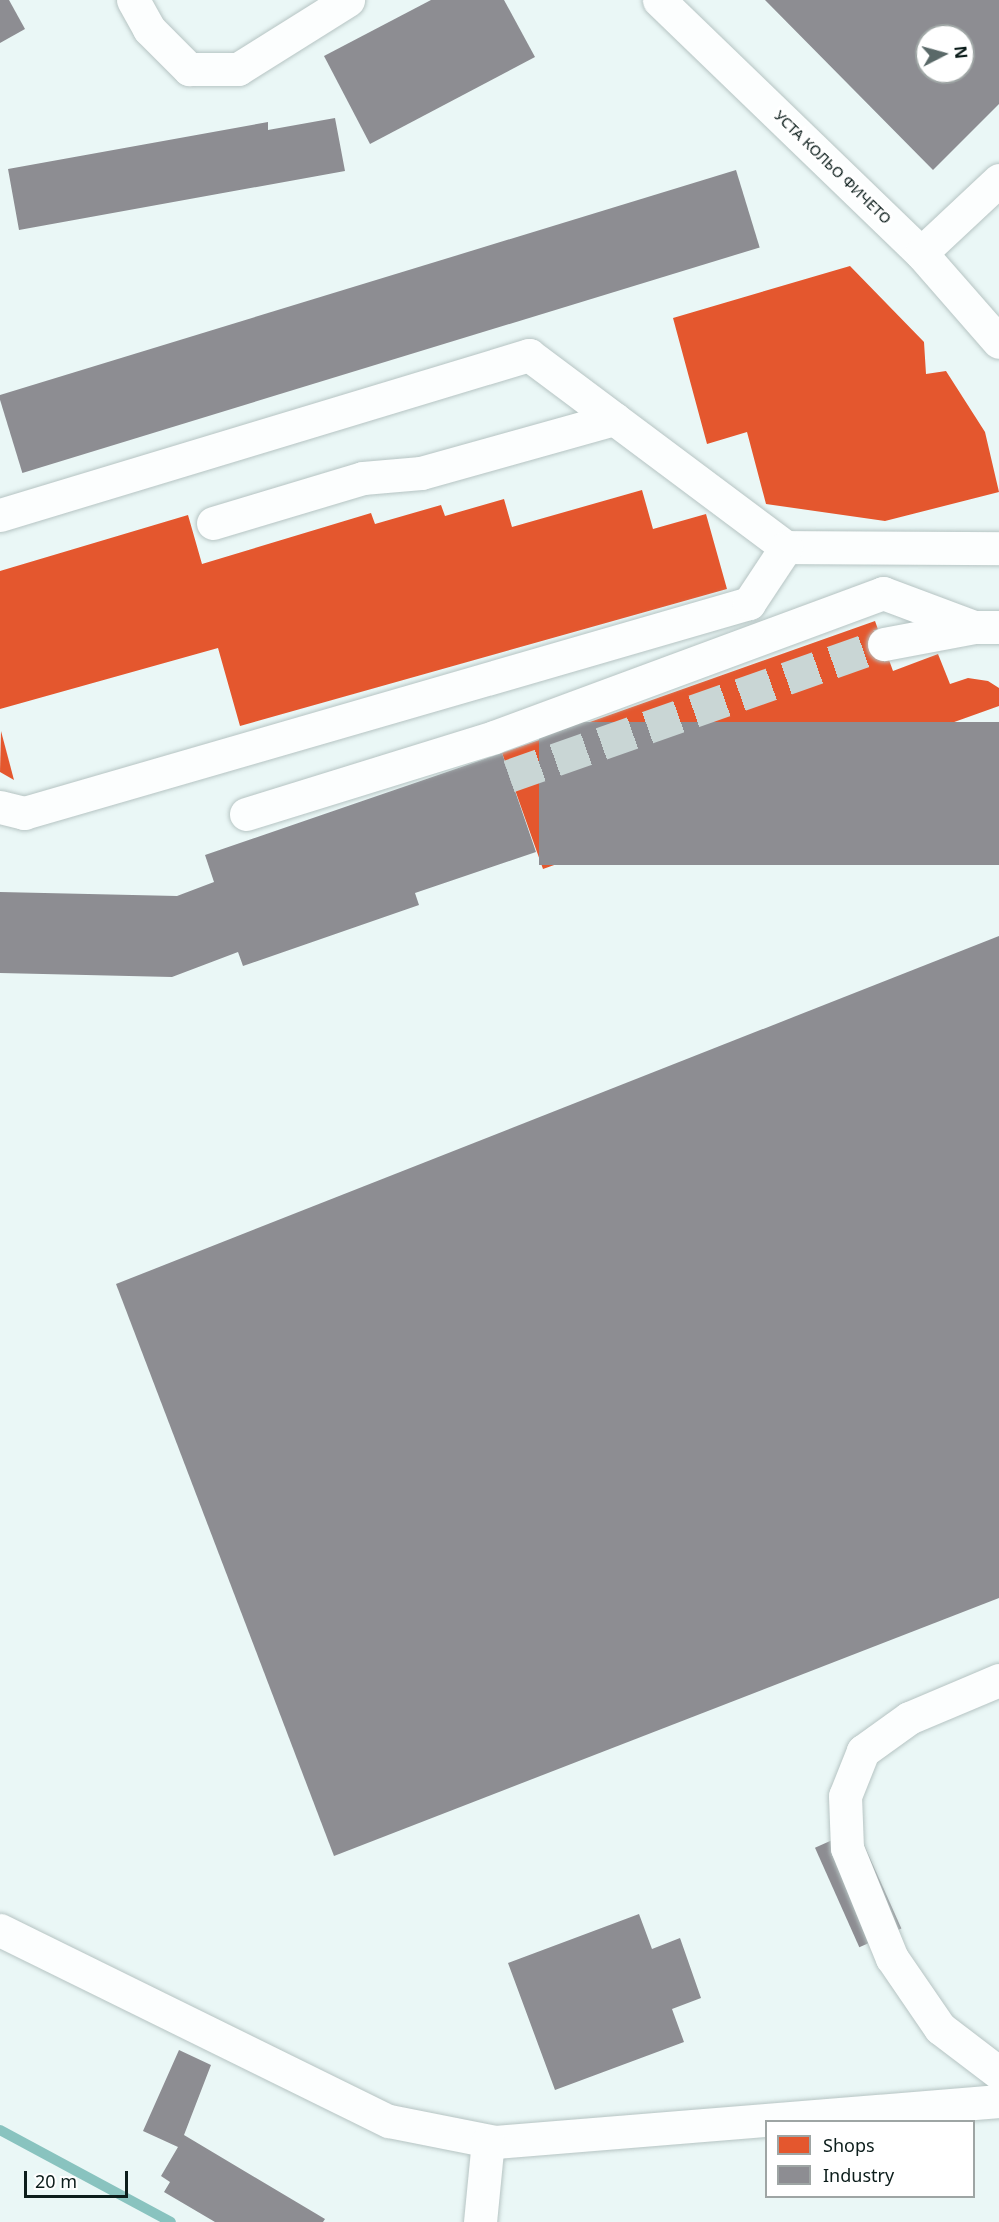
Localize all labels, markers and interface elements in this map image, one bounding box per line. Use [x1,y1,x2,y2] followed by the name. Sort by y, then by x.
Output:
[915,24,975,84] north arrow
[949,45,973,60] text: N
[771,106,895,228] street label: УСТА КОЛЬО ФИЧЕТО
[765,2120,975,2198] legend
[823,2133,875,2157] text: Shops
[27,2159,130,2197] scale bar
[823,2163,894,2187] text: Industry
[35,2169,77,2193] text: 20 m

